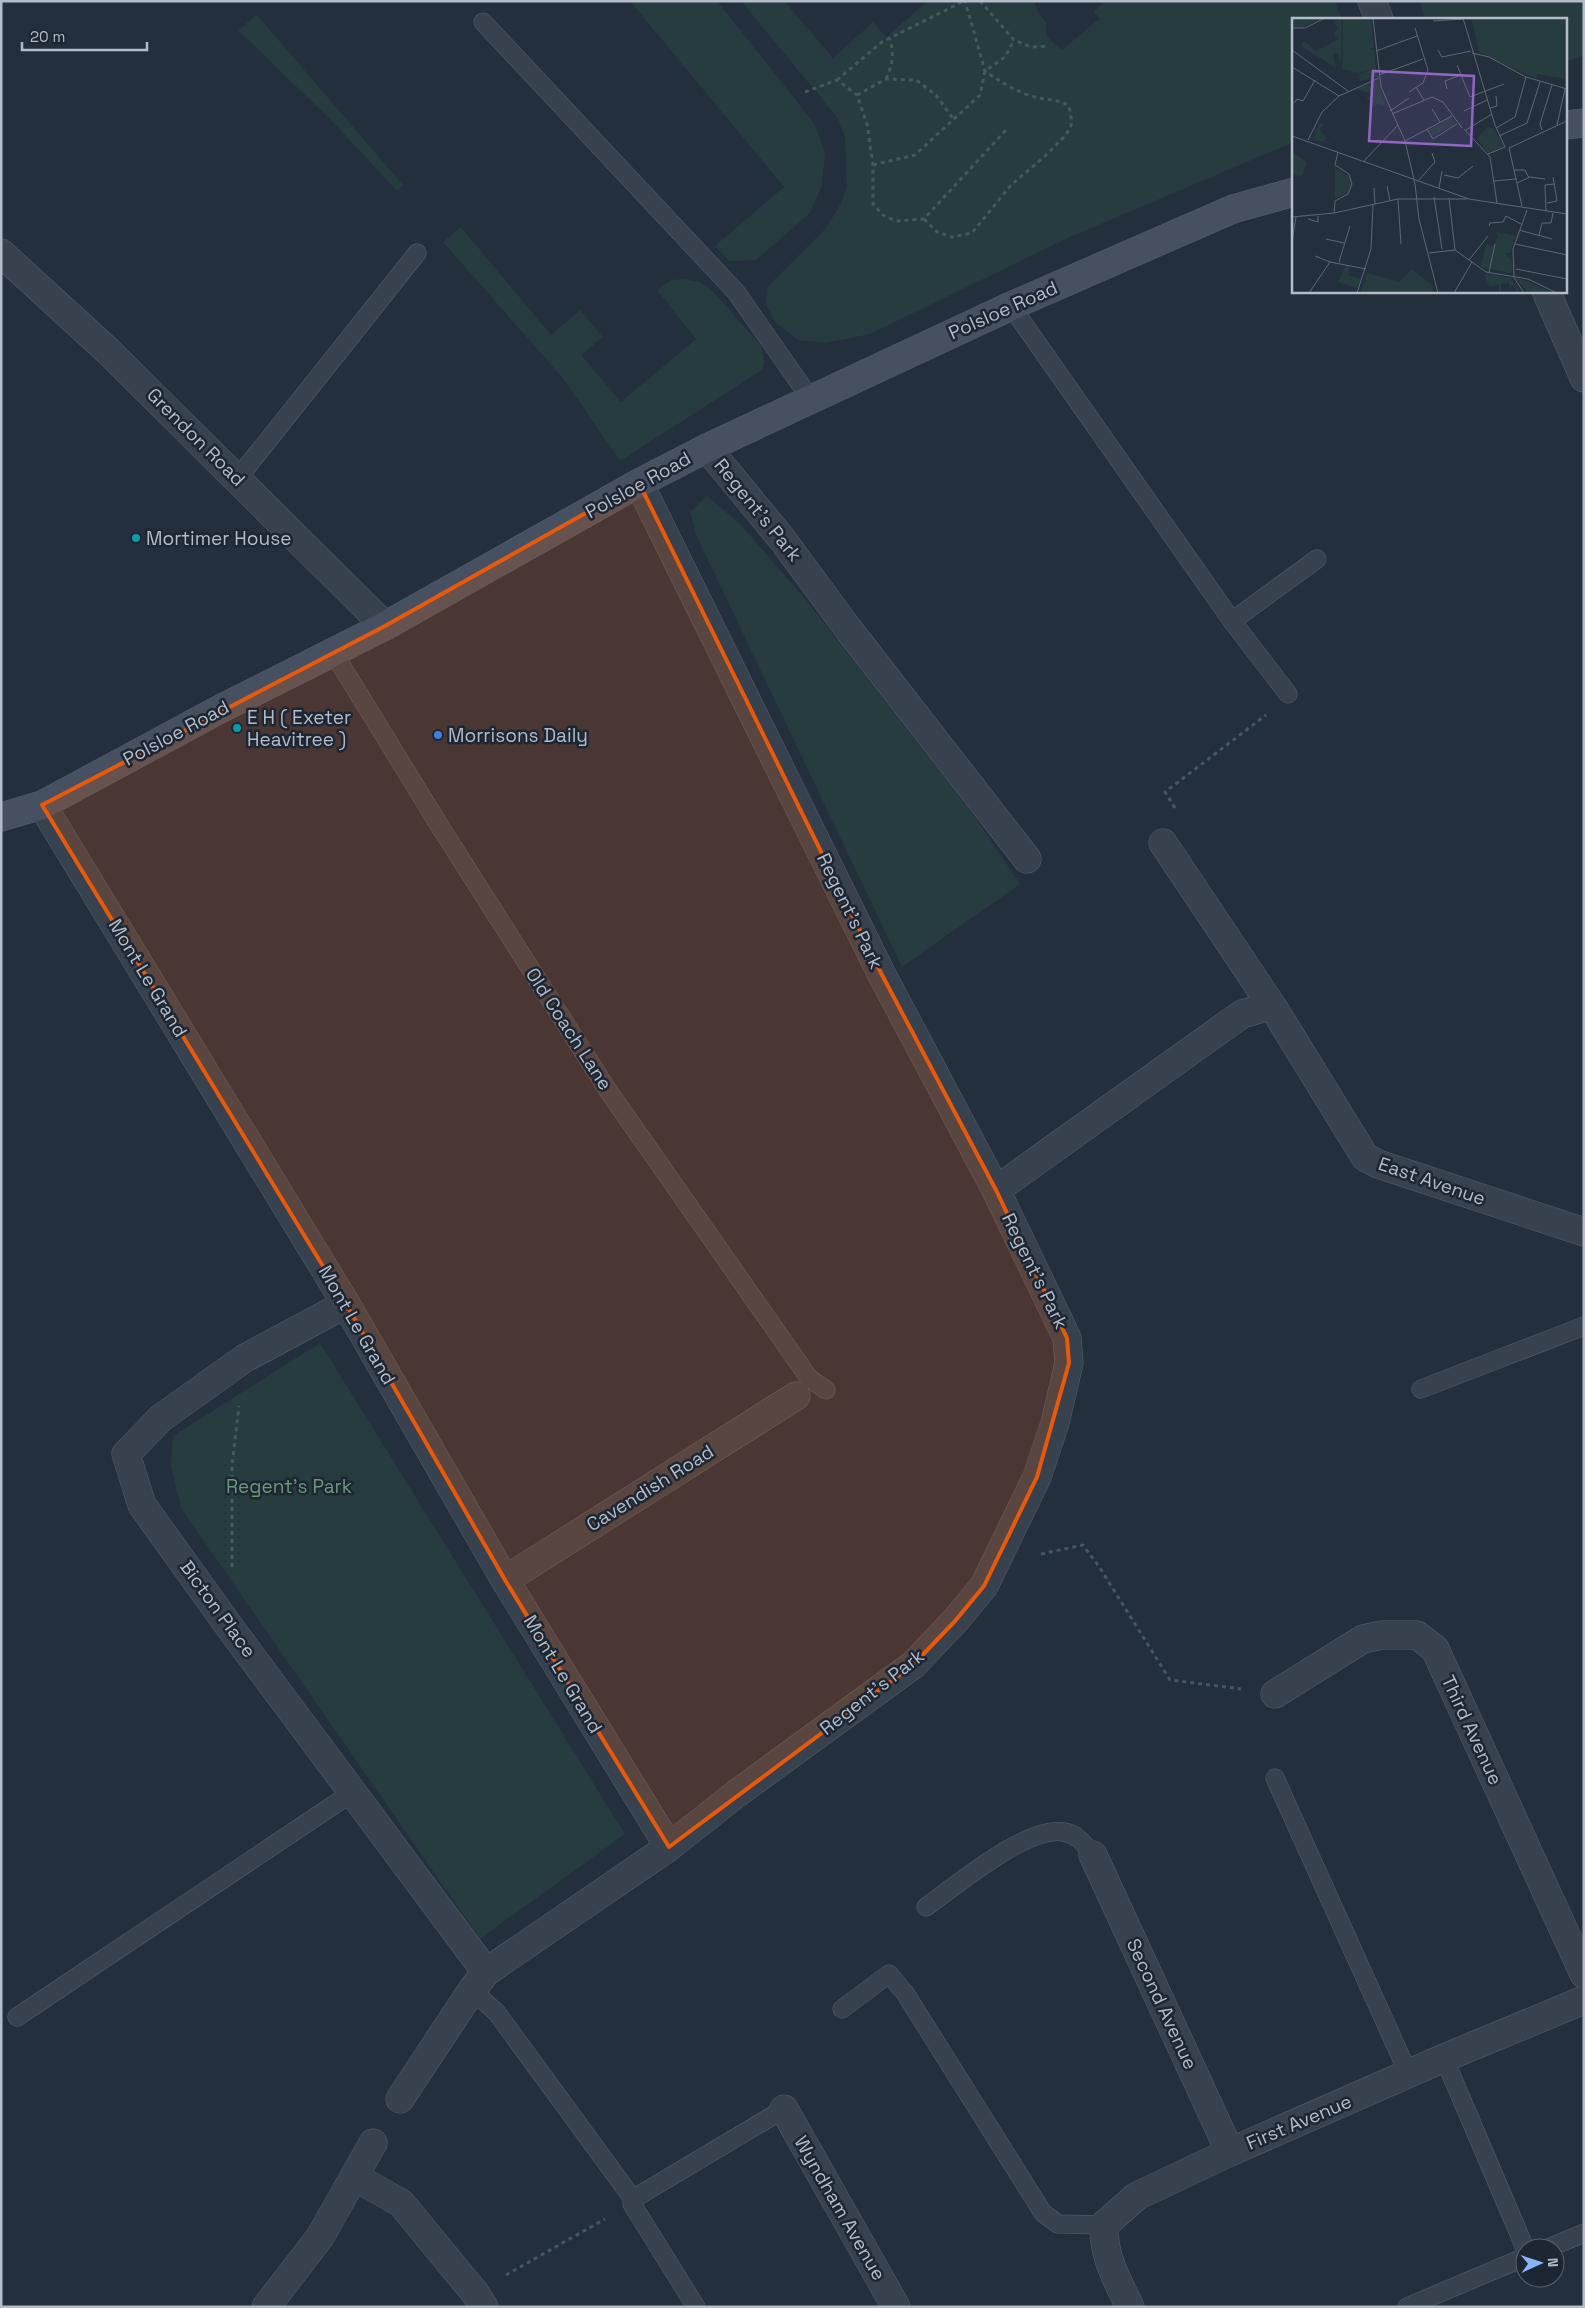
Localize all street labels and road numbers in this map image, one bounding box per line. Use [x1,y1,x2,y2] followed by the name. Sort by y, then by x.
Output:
[945,275,1061,345] street label: Polsloe Road
[141,382,251,492] street label: Grendon Road
[581,446,695,524] street label: Polsloe Road
[709,453,807,567] street label: Regent's Park
[119,695,233,771] street label: Polsloe Road
[811,849,889,973] street label: Regent's Park
[103,914,193,1042] street label: Mont Le Grand
[520,963,618,1095] street label: Old Coach Lane
[1375,1151,1489,1211] street label: East Avenue
[996,1209,1074,1333] street label: Regent's Park
[313,1261,401,1389] street label: Mont Le Grand
[582,1439,718,1537] street label: Cavendish Road
[174,1555,262,1663] street label: Bicton Place
[518,1610,608,1738] street label: Mont Le Grand
[815,1643,929,1741] street label: Regent's Park
[1436,1671,1508,1789] street label: Third Avenue
[1121,1935,1203,2073] street label: Second Avenue
[1242,2089,1356,2155] street label: First Avenue
[788,2131,892,2285] street label: Wyndham Avenue

